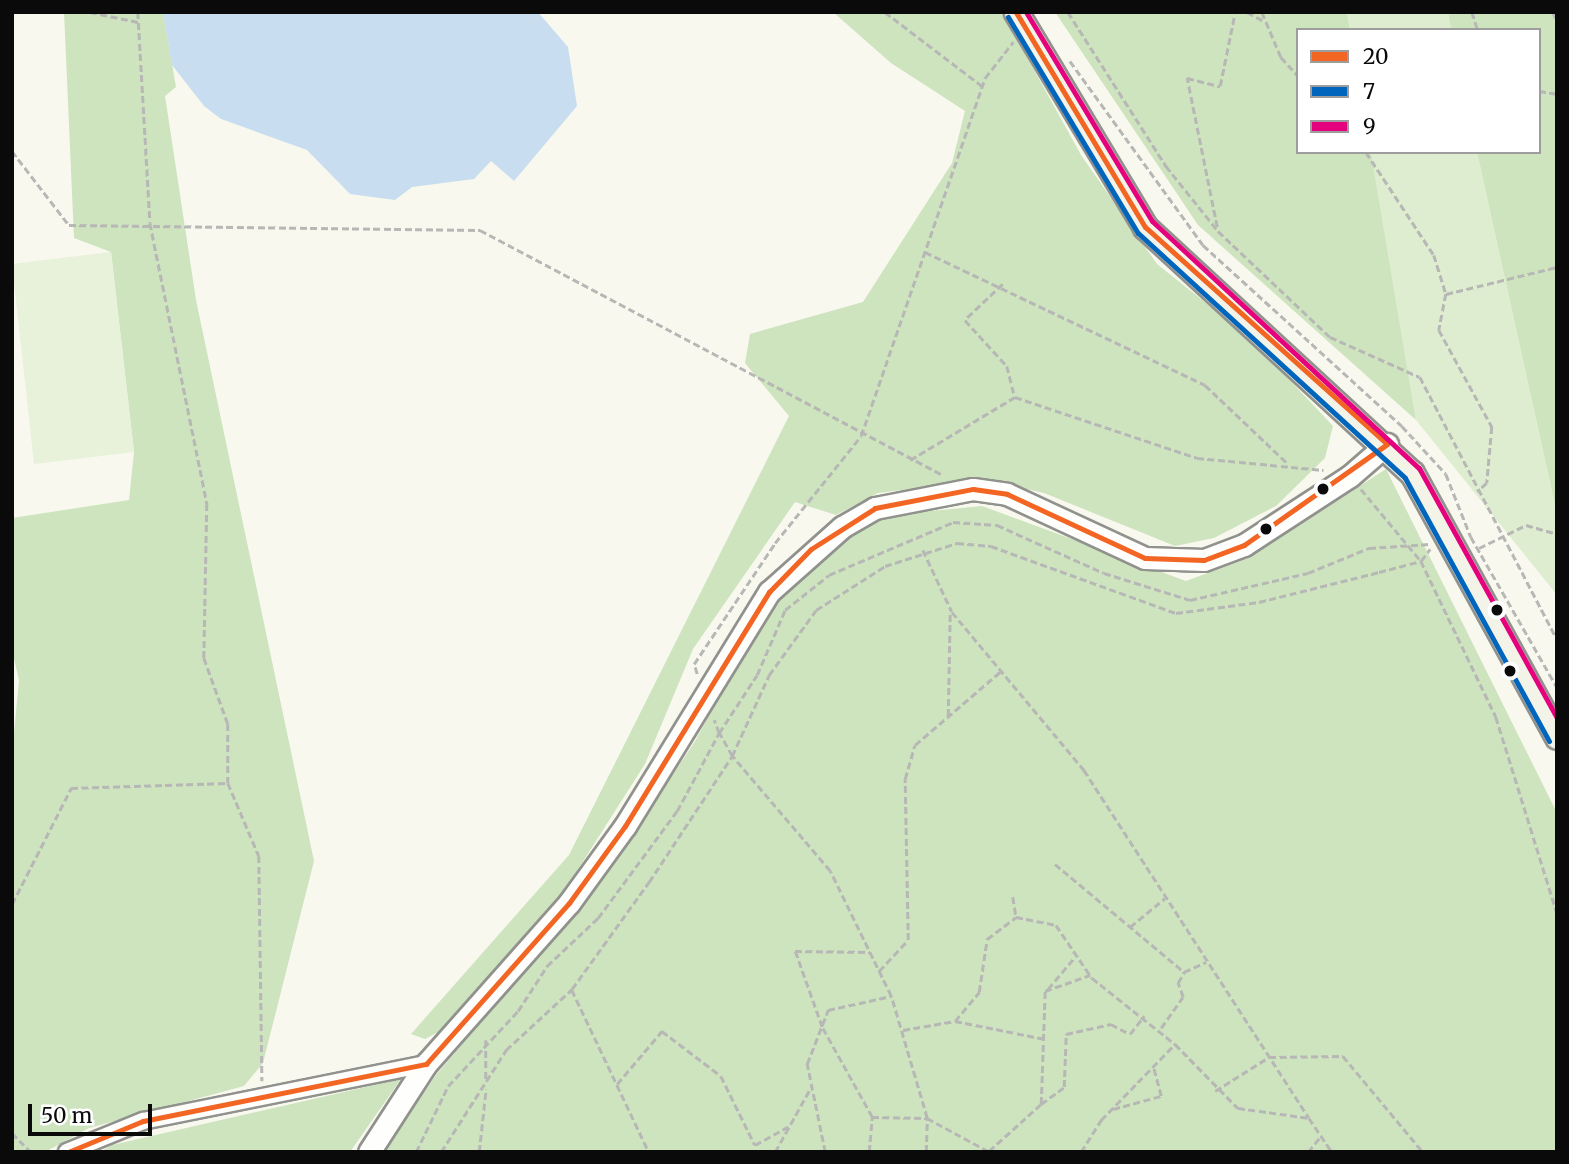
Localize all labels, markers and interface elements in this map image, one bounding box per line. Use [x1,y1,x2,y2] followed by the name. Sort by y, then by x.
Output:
[1296,28,1541,154] legend
[1363,43,1389,70] text: 20
[1363,78,1375,105] text: 7
[1363,113,1376,140] text: 9
[1316,482,1330,496] unlabelled marker
[1259,522,1273,536] unlabelled marker
[1490,603,1504,617] unlabelled marker
[1503,664,1517,678] unlabelled marker
[32,1090,156,1134] scale bar
[41,1102,92,1129] text: 50 m

